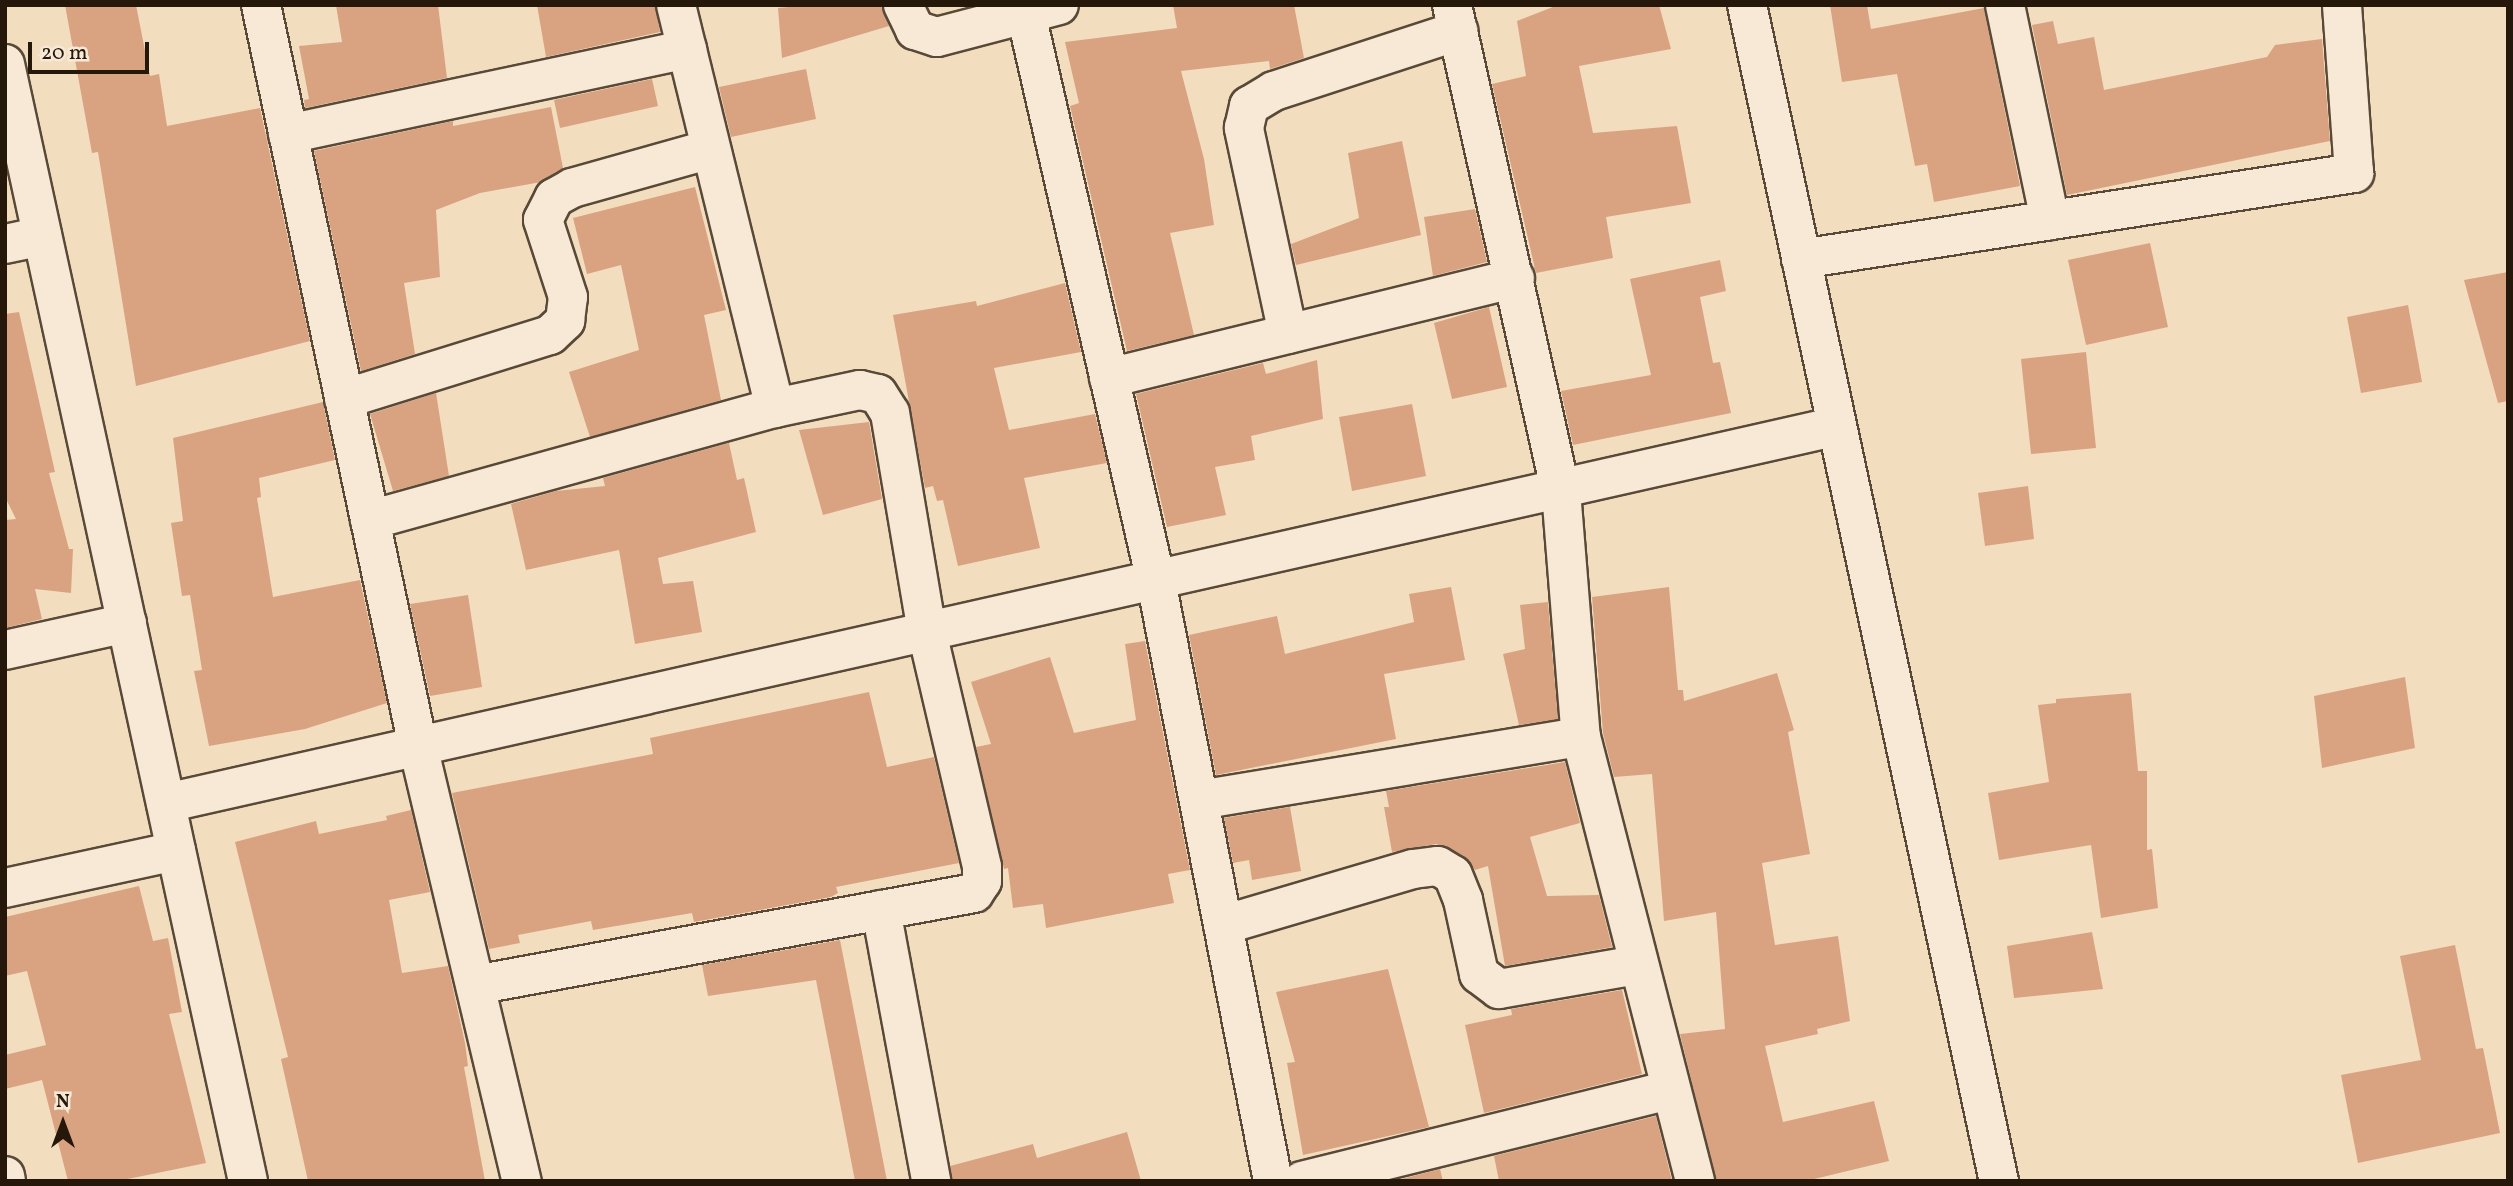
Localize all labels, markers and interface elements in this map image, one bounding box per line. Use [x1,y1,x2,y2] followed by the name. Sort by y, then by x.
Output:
[32,28,152,72] scale bar
[41,39,87,68] text: 20 m
[28,1088,98,1158] north arrow
[56,1089,70,1115] text: N

